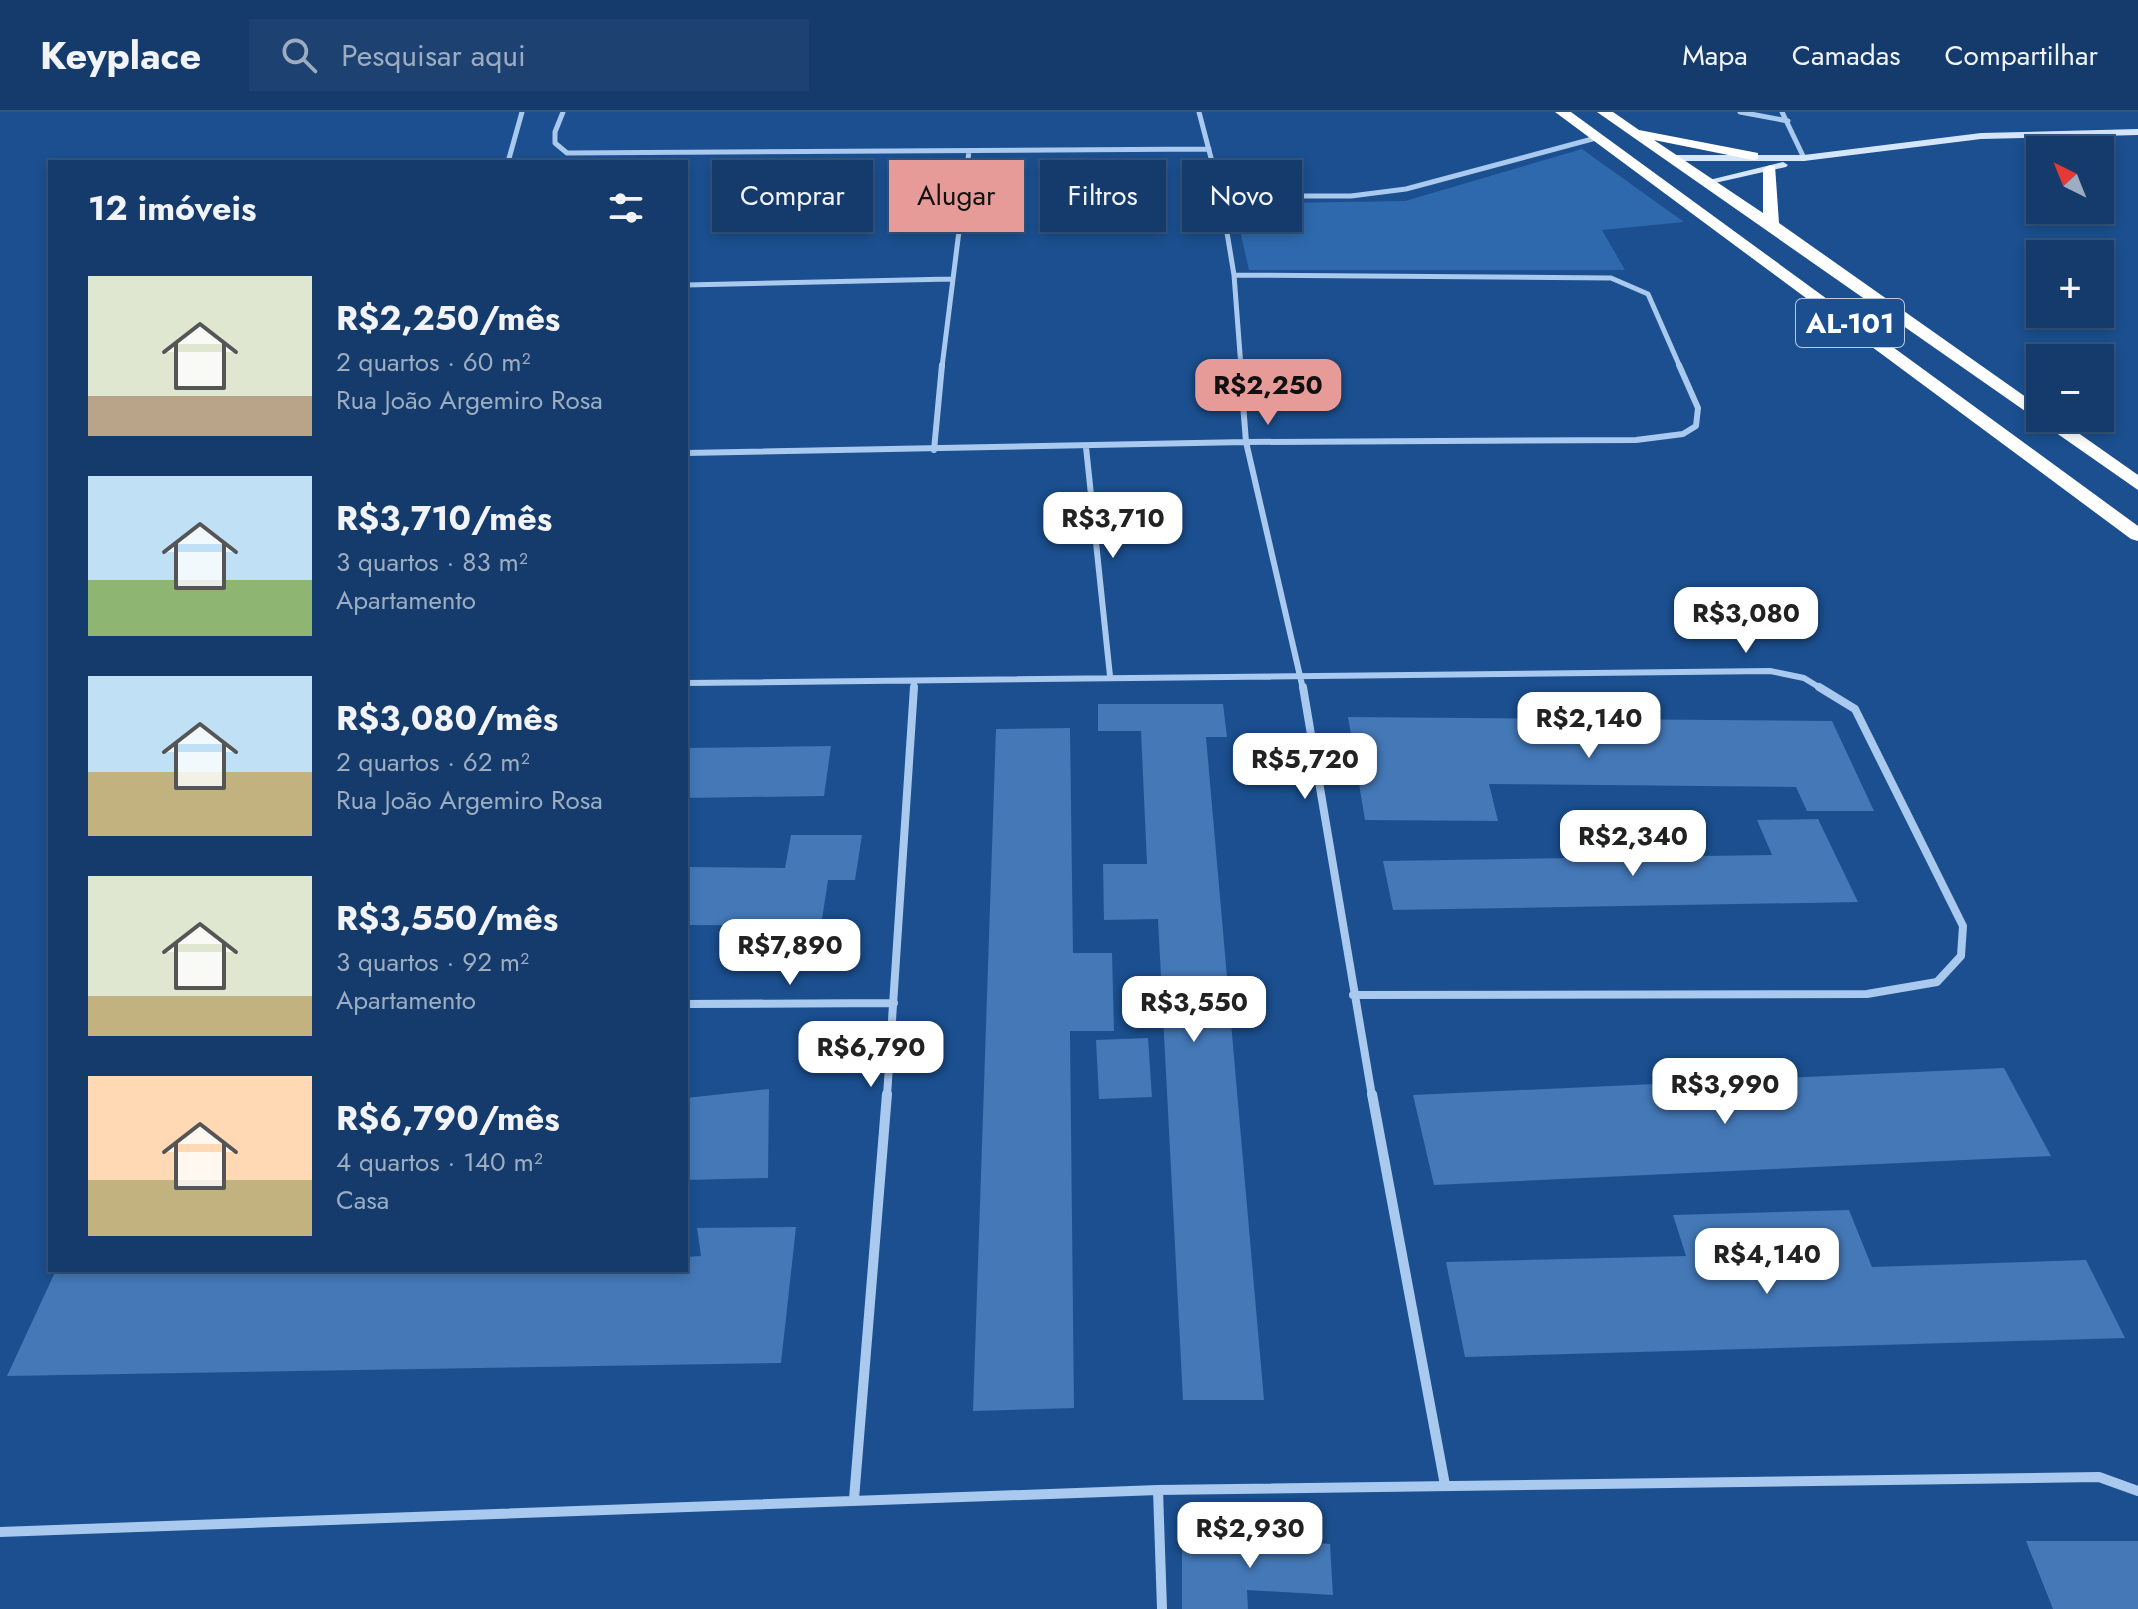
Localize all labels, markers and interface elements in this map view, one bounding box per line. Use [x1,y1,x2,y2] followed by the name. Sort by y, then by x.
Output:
[249,19,809,91] search box
[40,28,201,83] text: Keyplace
[277,33,321,77] icon: search
[341,34,526,77] text: Pesquisar aqui
[1682,35,1748,76] text: Mapa
[1792,35,1900,76] text: Camadas
[1944,35,2098,76] text: Compartilhar
[2026,136,2114,224] north arrow
[2026,136,2114,432] map controls
[712,160,873,232] chip: Comprar
[889,160,1024,232] chip: Alugar
[1040,160,1166,232] chip: Filtros
[1182,160,1302,232] chip: Novo
[88,184,256,233] text: 12 imóveis
[604,186,648,230] icon: filters
[2026,240,2114,328] button: +
[336,294,560,343] text: R$2,250/mês
[1796,299,1904,347] road number: AL-101
[152,308,248,404] icon: home
[336,343,530,381] text: 2 quartos · 60 m²
[2026,344,2114,432] button: −
[1194,359,1342,427] pin: R$2,250
[1213,366,1323,404] text: R$2,250
[336,381,603,419] text: Rua João Argemiro Rosa
[1039,492,1187,560] pin: R$3,710
[336,494,552,543] text: R$3,710/mês
[1061,499,1165,537] text: R$3,710
[152,508,248,604] icon: home
[336,543,528,581] text: 3 quartos · 83 m²
[336,581,476,619] text: Apartamento
[1672,587,1820,655] pin: R$3,080
[1692,594,1800,632] text: R$3,080
[1515,692,1663,760] pin: R$2,140
[336,694,558,743] text: R$3,080/mês
[1535,699,1643,737] text: R$2,140
[152,708,248,804] icon: home
[1231,733,1379,801] pin: R$5,720
[1251,740,1359,778] text: R$5,720
[336,743,530,781] text: 2 quartos · 62 m²
[336,781,603,819] text: Rua João Argemiro Rosa
[1559,810,1707,878] pin: R$2,340
[1578,817,1688,855] text: R$2,340
[336,894,558,943] text: R$3,550/mês
[152,908,248,1004] icon: home
[716,919,864,987] pin: R$7,890
[737,926,843,964] text: R$7,890
[336,943,529,981] text: 3 quartos · 92 m²
[1120,976,1268,1044] pin: R$3,550
[336,981,476,1019] text: Apartamento
[1140,983,1248,1021] text: R$3,550
[797,1021,945,1089] pin: R$6,790
[816,1028,926,1066] text: R$6,790
[1651,1058,1799,1126] pin: R$3,990
[1670,1065,1780,1103] text: R$3,990
[336,1094,560,1143] text: R$6,790/mês
[152,1108,248,1204] icon: home
[336,1143,543,1181] text: 4 quartos · 140 m²
[336,1181,389,1219] text: Casa
[1693,1228,1841,1296] pin: R$4,140
[1713,1235,1821,1273] text: R$4,140
[1176,1502,1324,1570] pin: R$2,930
[1195,1509,1305,1547] text: R$2,930

